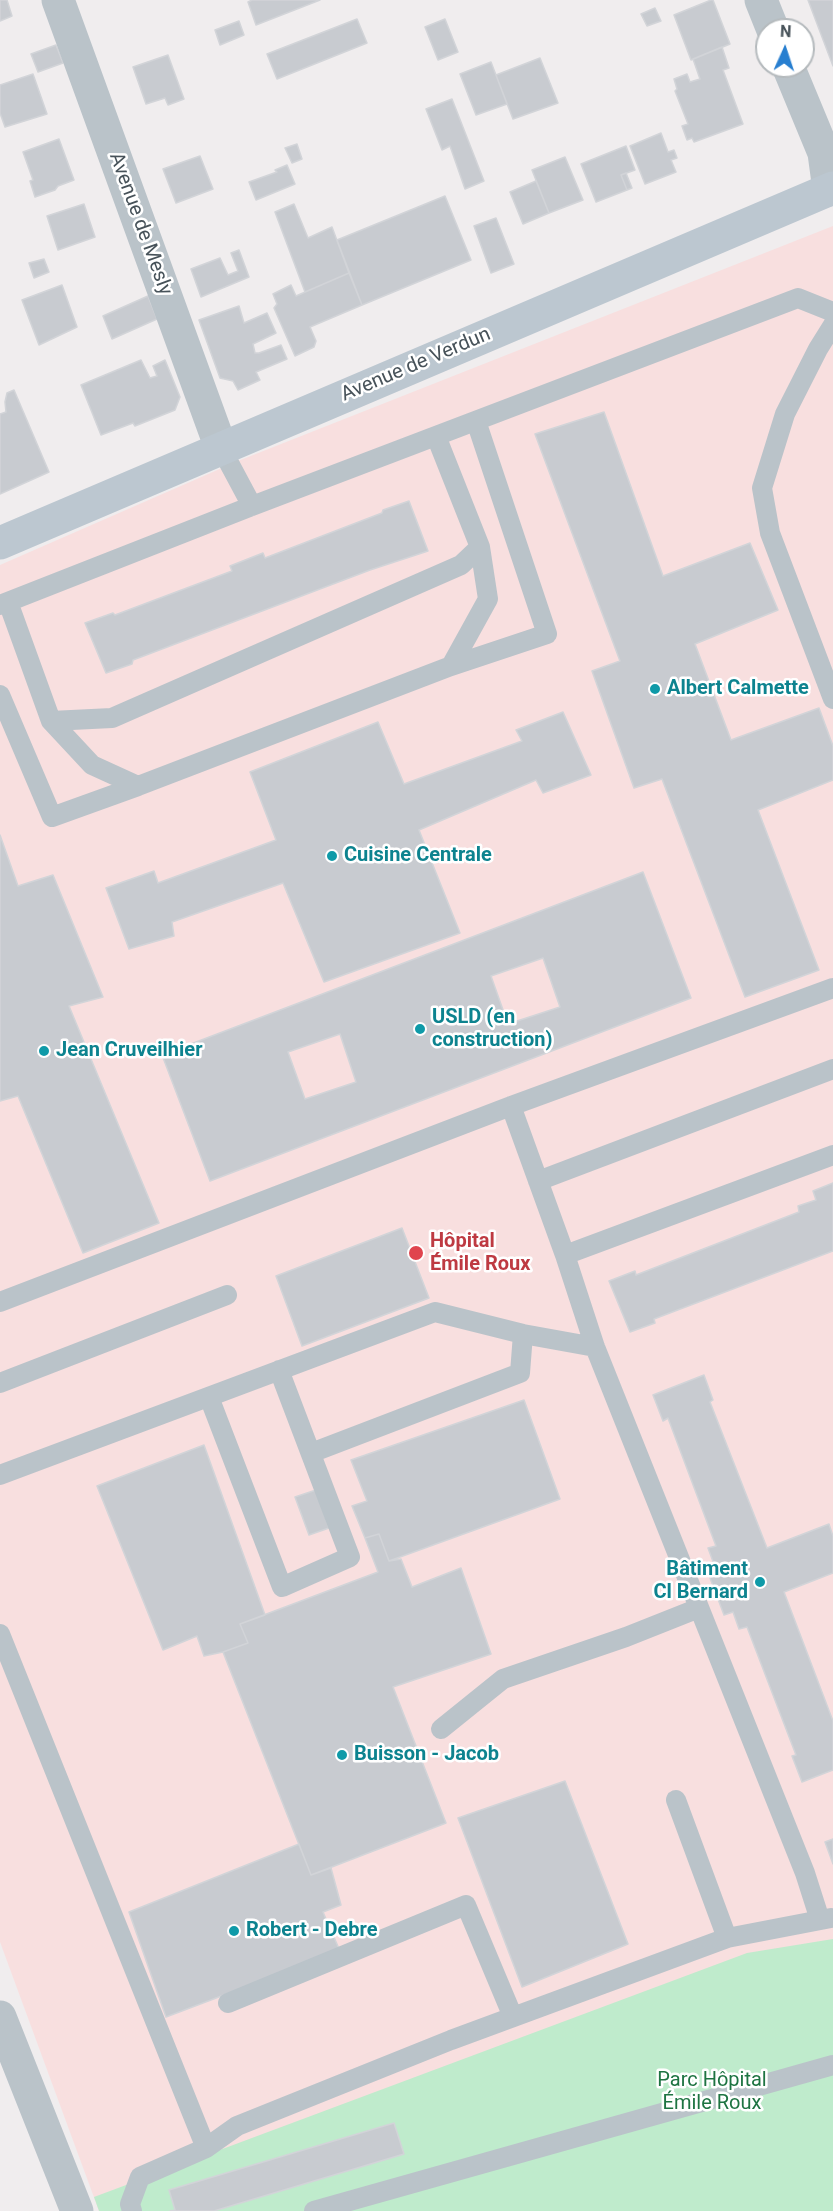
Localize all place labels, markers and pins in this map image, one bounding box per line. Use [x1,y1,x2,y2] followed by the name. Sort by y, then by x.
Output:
[667,677,809,701] place label: Albert Calmette
[648,682,662,696] marker: Albert Calmette
[344,844,492,868] place label: Cuisine Centrale
[325,849,339,863] marker: Cuisine Centrale
[432,1006,552,1053] place label: USLD (en construction)
[413,1022,427,1036] marker: USLD (en construction)
[56,1039,202,1063] place label: Jean Cruveilhier
[37,1044,51,1058] marker: Jean Cruveilhier
[430,1230,530,1277] place label: Hôpital Émile Roux
[407,1244,425,1262] marker: Hôpital Émile Roux
[653,1558,748,1605] place label: Bâtiment Cl Bernard
[753,1575,767,1589] marker: Bâtiment Cl Bernard
[354,1743,499,1767] place label: Buisson - Jacob
[335,1748,349,1762] marker: Buisson - Jacob
[246,1919,378,1943] place label: Robert - Debre
[227,1924,241,1938] marker: Robert - Debre

